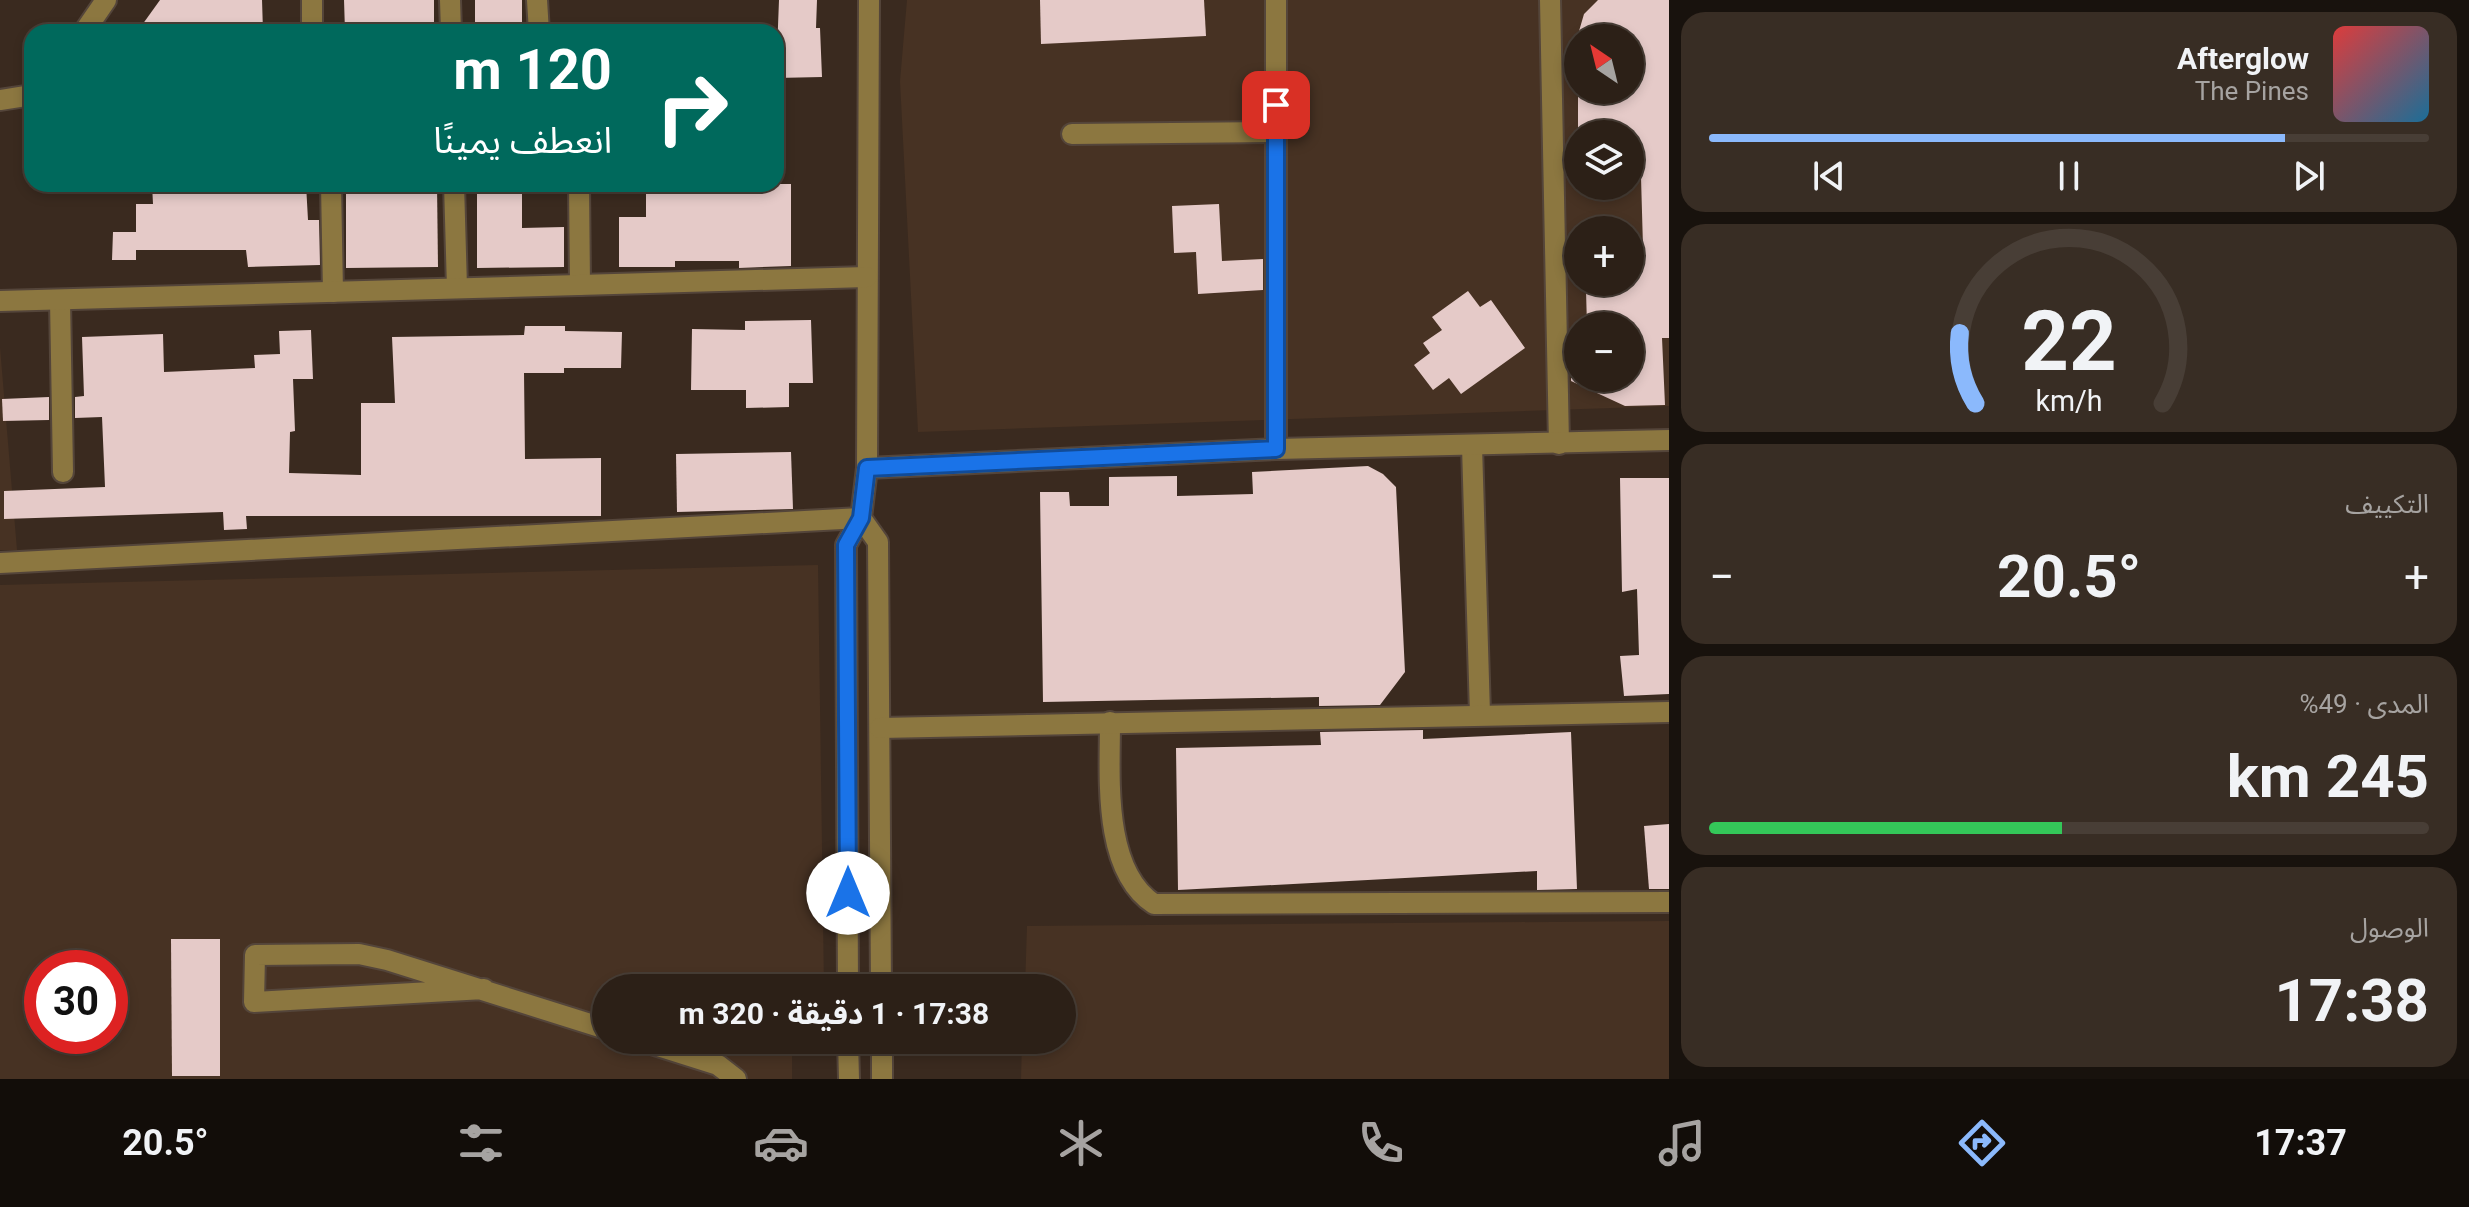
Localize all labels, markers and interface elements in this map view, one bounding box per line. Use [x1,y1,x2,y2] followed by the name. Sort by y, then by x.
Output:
[1564,24,1644,104] north arrow
[1564,24,1644,392] map controls
[453,37,612,103] text: 120 m
[2177,41,2309,76] text: Afterglow
[640,56,744,160] icon: right
[1242,71,1310,139] pin
[2195,76,2309,106] text: The Pines
[1254,83,1298,127] icon: arrive
[433,120,612,162] text: انعطف يمينًا
[1564,120,1644,200] button: layers
[1807,154,1851,198] icon: previous
[2047,154,2091,198] icon: pause
[2287,154,2331,198] icon: next
[1564,216,1644,296] button: +
[2021,292,2117,389] text: 22
[1564,312,1644,392] button: −
[2035,384,2103,418] text: km/h
[2345,489,2429,519] text: التكييف
[1997,541,2141,612] text: 20.5°
[1709,551,1734,603] text: −
[2404,551,2429,603] text: +
[2299,689,2429,719] text: المدى · 49%
[2227,741,2429,812] text: 245 km
[806,851,890,935] position arrow
[2350,913,2429,943] text: الوصول
[24,950,128,1054] speed limit sign: 30
[2274,965,2429,1036] text: 17:38
[679,996,989,1031] text: 17:38 · 1 دقيقة · 320 m
[453,1115,509,1171] icon: filters
[753,1115,809,1171] icon: car
[1053,1115,1109,1171] icon: climate
[1353,1115,1409,1171] icon: phone
[1654,1115,1710,1171] icon: music
[1954,1115,2010,1171] icon: directions
[122,1122,209,1164] text: 20.5°
[2254,1122,2347,1164] text: 17:37

